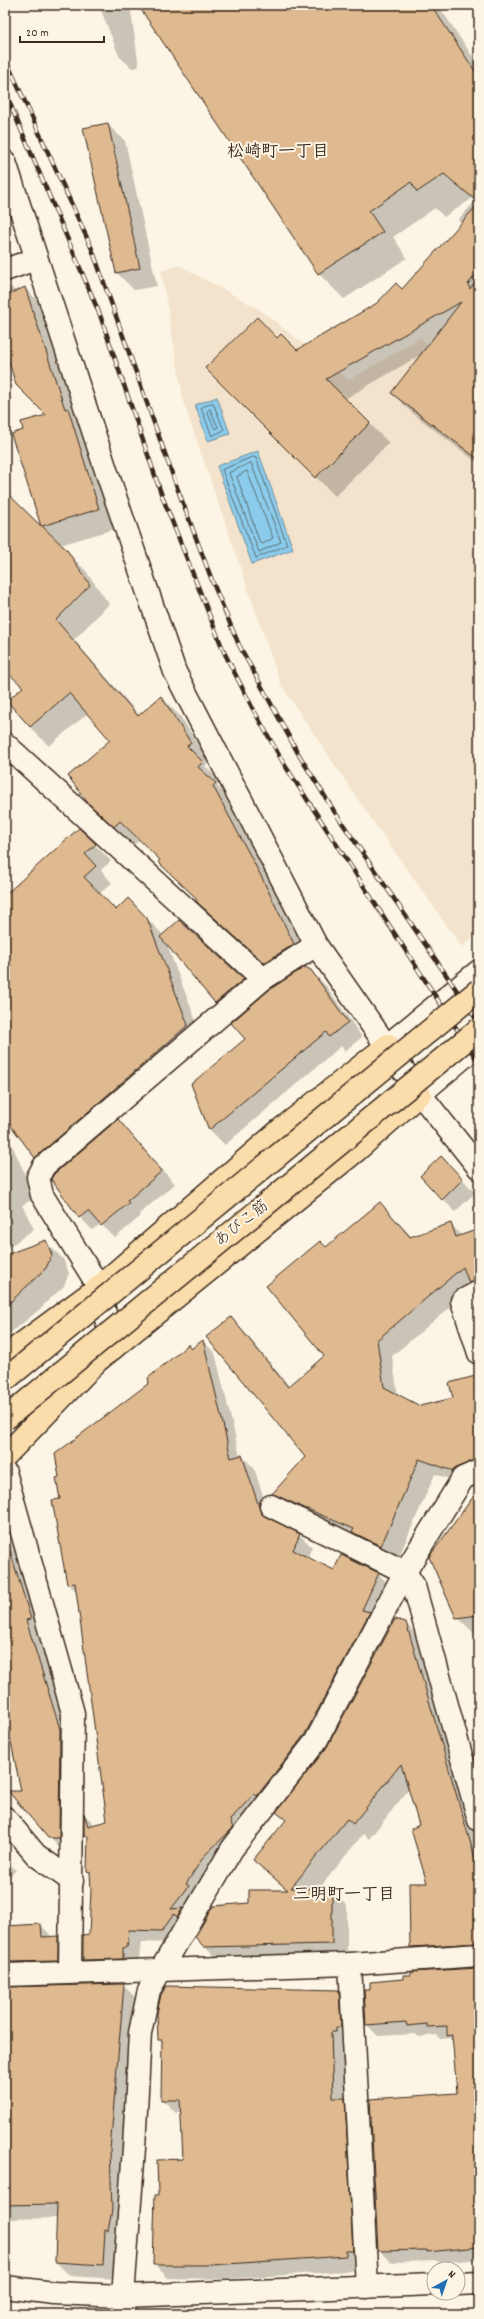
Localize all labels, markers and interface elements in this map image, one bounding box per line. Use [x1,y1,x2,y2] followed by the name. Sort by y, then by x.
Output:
[20,18,104,44] scale bar
[26,25,49,42] text: 20 m
[227,141,329,165] district label: 松崎町一丁目
[210,1195,274,1253] street label: あびこ筋
[293,1884,395,1908] district label: 三明町一丁目
[426,2261,466,2301] north arrow
[444,2267,459,2283] text: N

